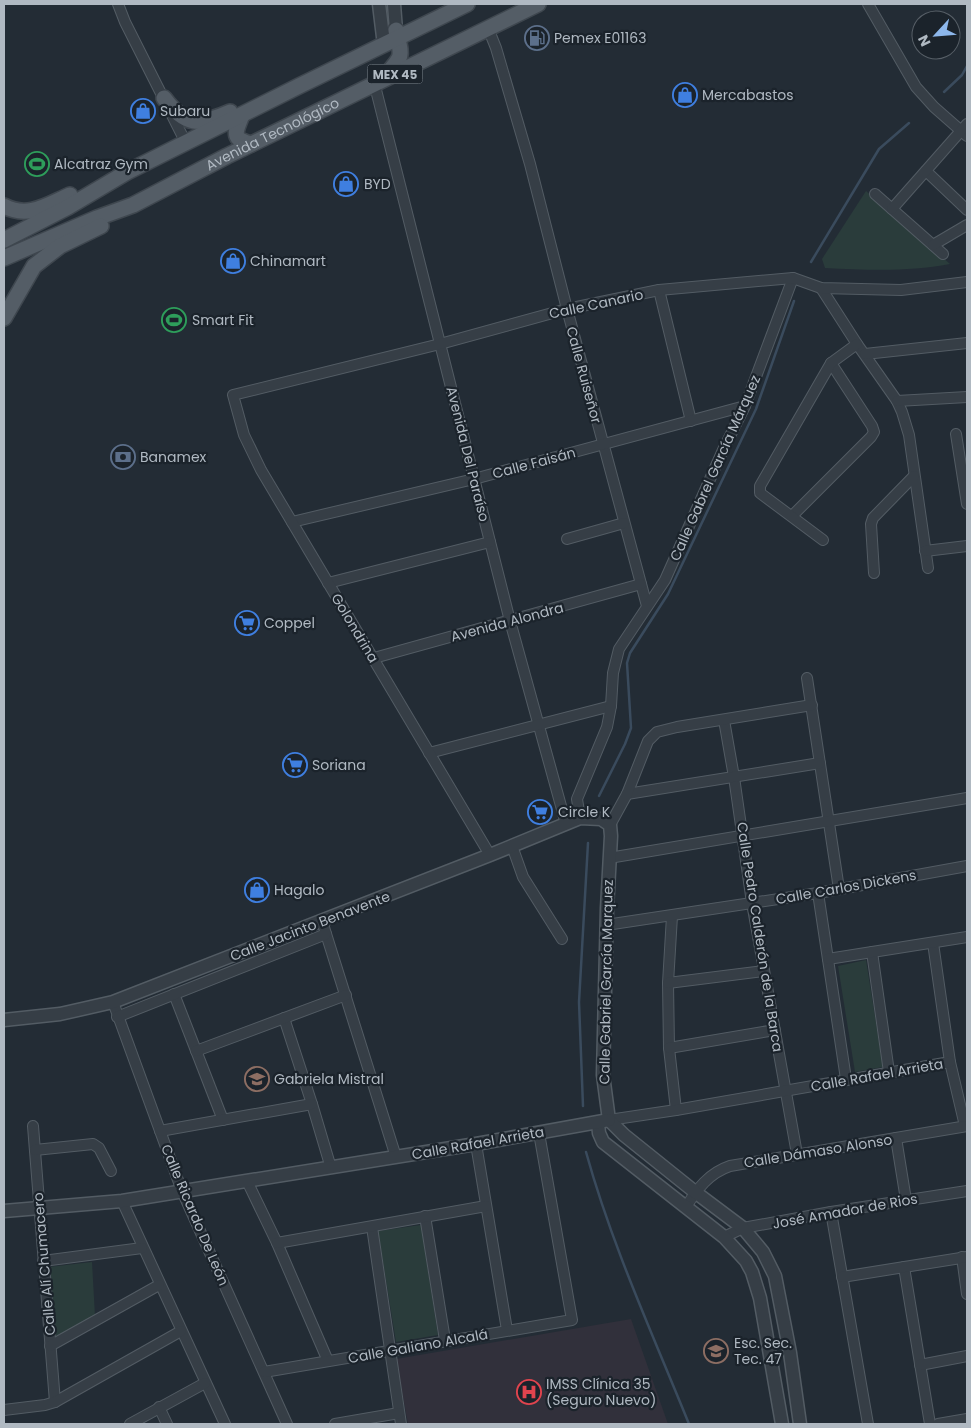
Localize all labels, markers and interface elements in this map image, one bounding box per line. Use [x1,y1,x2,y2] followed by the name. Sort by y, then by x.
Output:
[911,10,961,60] north arrow
[524,25,550,51] fuel station icon: Pemex E01163
[554,28,646,48] place label: Pemex E01163
[913,32,936,50] text: N
[368,64,422,84] road number: MEX 45
[672,82,698,108] shop icon: Mercabastos
[702,85,794,105] place label: Mercabastos
[202,93,343,175] street label: Avenida Tecnológico
[130,98,156,124] shop icon: Subaru
[160,101,210,121] place label: Subaru
[24,151,50,177] sports icon: Alcatraz Gym
[54,154,148,174] place label: Alcatraz Gym
[333,171,359,197] shop icon: BYD
[364,174,391,194] place label: BYD
[220,248,246,274] shop icon: Chinamart
[250,251,326,271] place label: Chinamart
[547,284,645,324] street label: Calle Canario
[161,307,187,333] sports icon: Smart Fit
[192,310,254,330] place label: Smart Fit
[561,324,607,426] street label: Calle Ruiseñor
[665,372,765,564] street label: Calle Gabrel García Márquez
[442,384,494,524] street label: Avenida Del Paraíso
[490,442,578,484] street label: Calle Faisán
[110,444,136,470] bank icon: Banamex
[140,447,207,467] place label: Banamex
[326,590,384,666] street label: Golondrina
[448,597,566,647] street label: Avenida Alondra
[234,610,260,636] supermarket icon: Coppel
[264,613,315,633] place label: Coppel
[282,752,308,778] supermarket icon: Soriana
[312,755,366,775] place label: Soriana
[527,799,553,825] supermarket icon: Circle K
[558,802,611,822] place label: Circle K
[732,821,788,1053] street label: Calle Pedro Calderón de la Barca
[774,865,918,909] street label: Calle Carlos Dickens
[244,877,270,903] shop icon: Hagalo
[594,879,618,1085] street label: Calle Gabriel García Marquez
[274,880,325,900] place label: Hagalo
[227,886,393,966] street label: Calle Jacinto Benavente
[809,1054,945,1096] street label: Calle Rafael Arrieta
[244,1066,270,1092] school or university icon: Gabriela Mistral
[274,1069,384,1089] place label: Gabriela Mistral
[410,1122,546,1164] street label: Calle Rafael Arrieta
[742,1129,894,1173] street label: Calle Dámaso Alonso
[156,1141,234,1289] street label: Calle Ricardo De León
[771,1188,919,1234] street label: José Amador de Rios
[28,1192,60,1336] street label: Calle Alí Chumacero
[346,1324,490,1368] street label: Calle Galiano Alcalá
[734,1333,792,1369] place label: Esc. Sec. Tec. 47
[703,1338,729,1364] school or university icon: Esc. Sec. Tec. 47
[546,1374,656,1410] place label: IMSS Clínica 35 (Seguro Nuevo)
[516,1379,542,1405] hospital icon: IMSS Clínica 35 (Seguro Nuevo)

